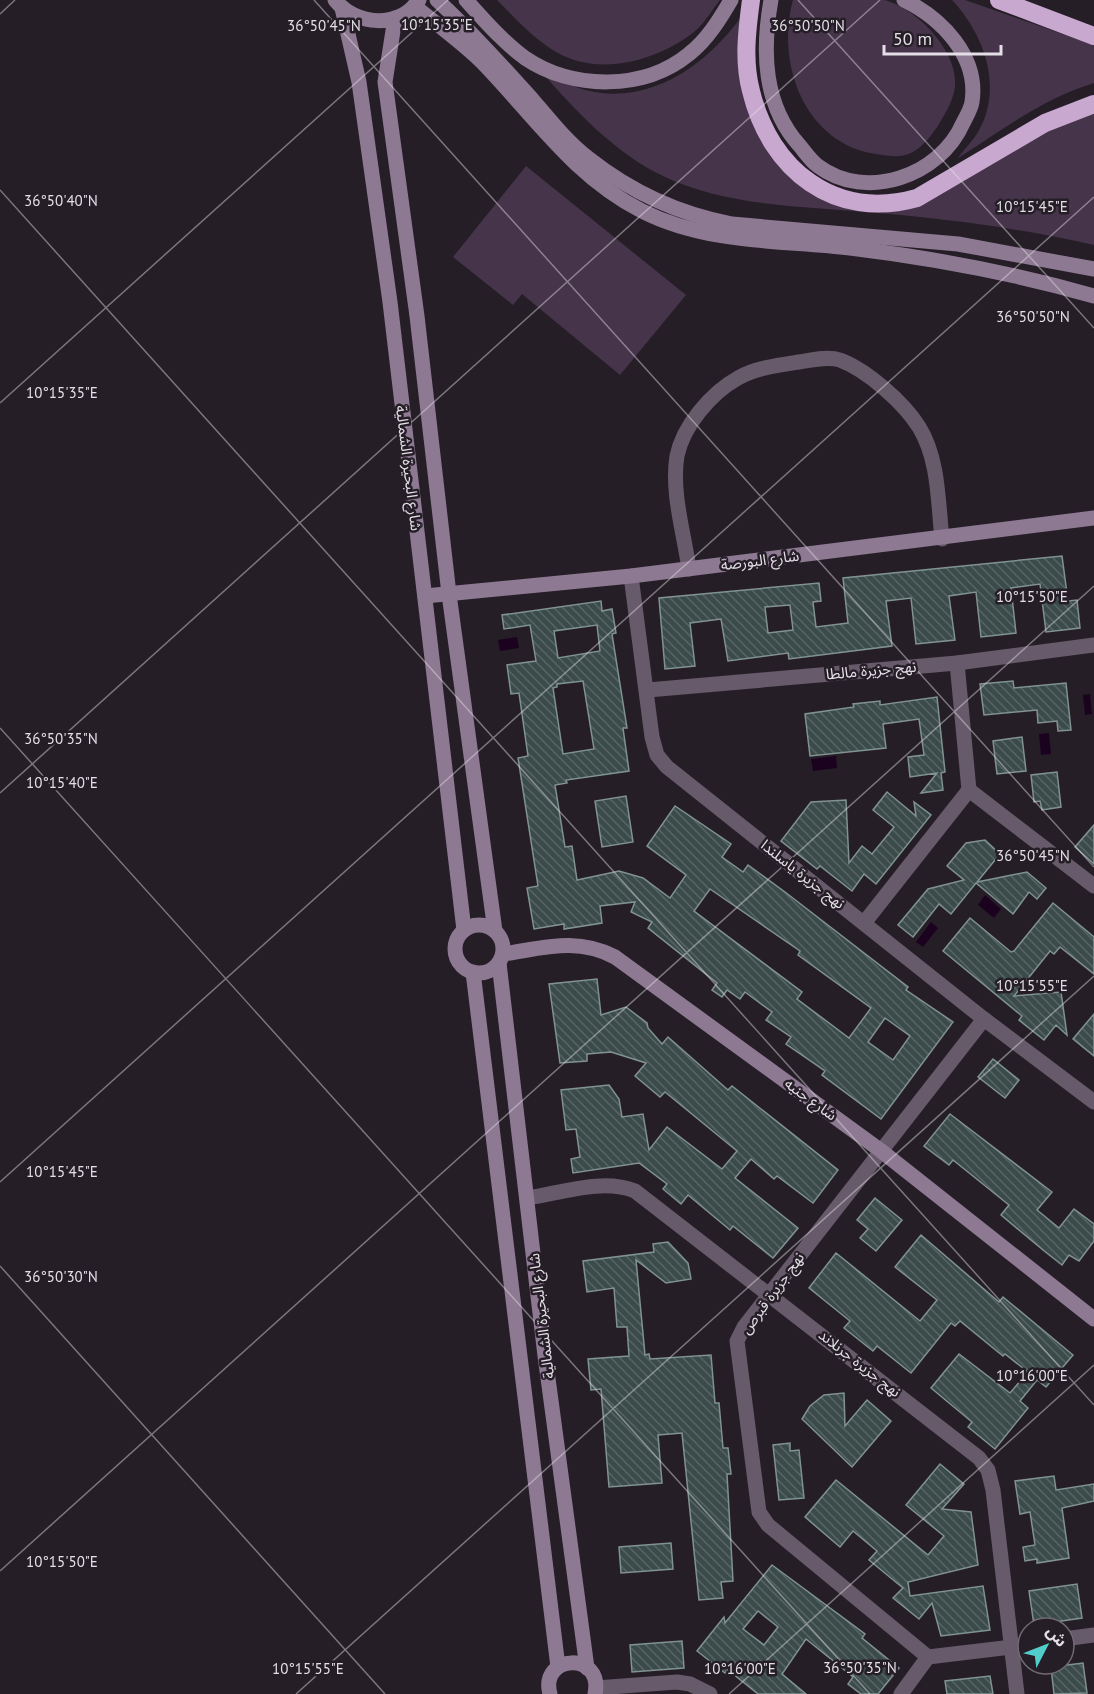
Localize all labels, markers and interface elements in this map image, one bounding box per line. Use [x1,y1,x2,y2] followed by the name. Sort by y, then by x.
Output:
[401,15,473,34] text: 10°15'35"E
[287,16,361,35] text: 36°50'45"N
[771,16,845,35] text: 36°50'50"N
[884,18,1001,56] scale bar
[893,27,932,50] text: 50 m
[24,191,98,210] text: 36°50'40"N
[996,197,1068,216] text: 10°15'45"E
[996,307,1070,326] text: 36°50'50"N
[26,383,98,402] text: 10°15'35"E
[389,404,426,533] street label: شارع البحيرة الشمالية
[720,546,801,577] street label: شارع البورصة
[996,587,1068,606] text: 10°15'50"E
[825,657,917,686] street label: نهج جزيرة مالطا
[24,729,98,748] text: 36°50'35"N
[26,773,98,792] text: 10°15'40"E
[755,835,849,915] street label: نهج جزيرة ياسلندا
[996,846,1070,865] text: 36°50'45"N
[996,976,1068,995] text: 10°15'55"E
[779,1074,841,1127] street label: شارع جنيه
[26,1162,98,1181] text: 10°15'45"E
[736,1248,810,1339] street label: نهج جزيرة قبرص
[524,1251,561,1380] street label: شارع البحيرة الشمالية
[24,1267,98,1286] text: 36°50'30"N
[813,1325,905,1403] street label: نهج جزيرة جرنلاند
[996,1366,1068,1385] text: 10°16'00"E
[26,1552,98,1571] text: 10°15'50"E
[1016,1616,1076,1676] north arrow
[1042,1621,1072,1651] text: ش
[823,1658,897,1677] text: 36°50'35"N
[272,1659,344,1678] text: 10°15'55"E
[704,1659,776,1678] text: 10°16'00"E

